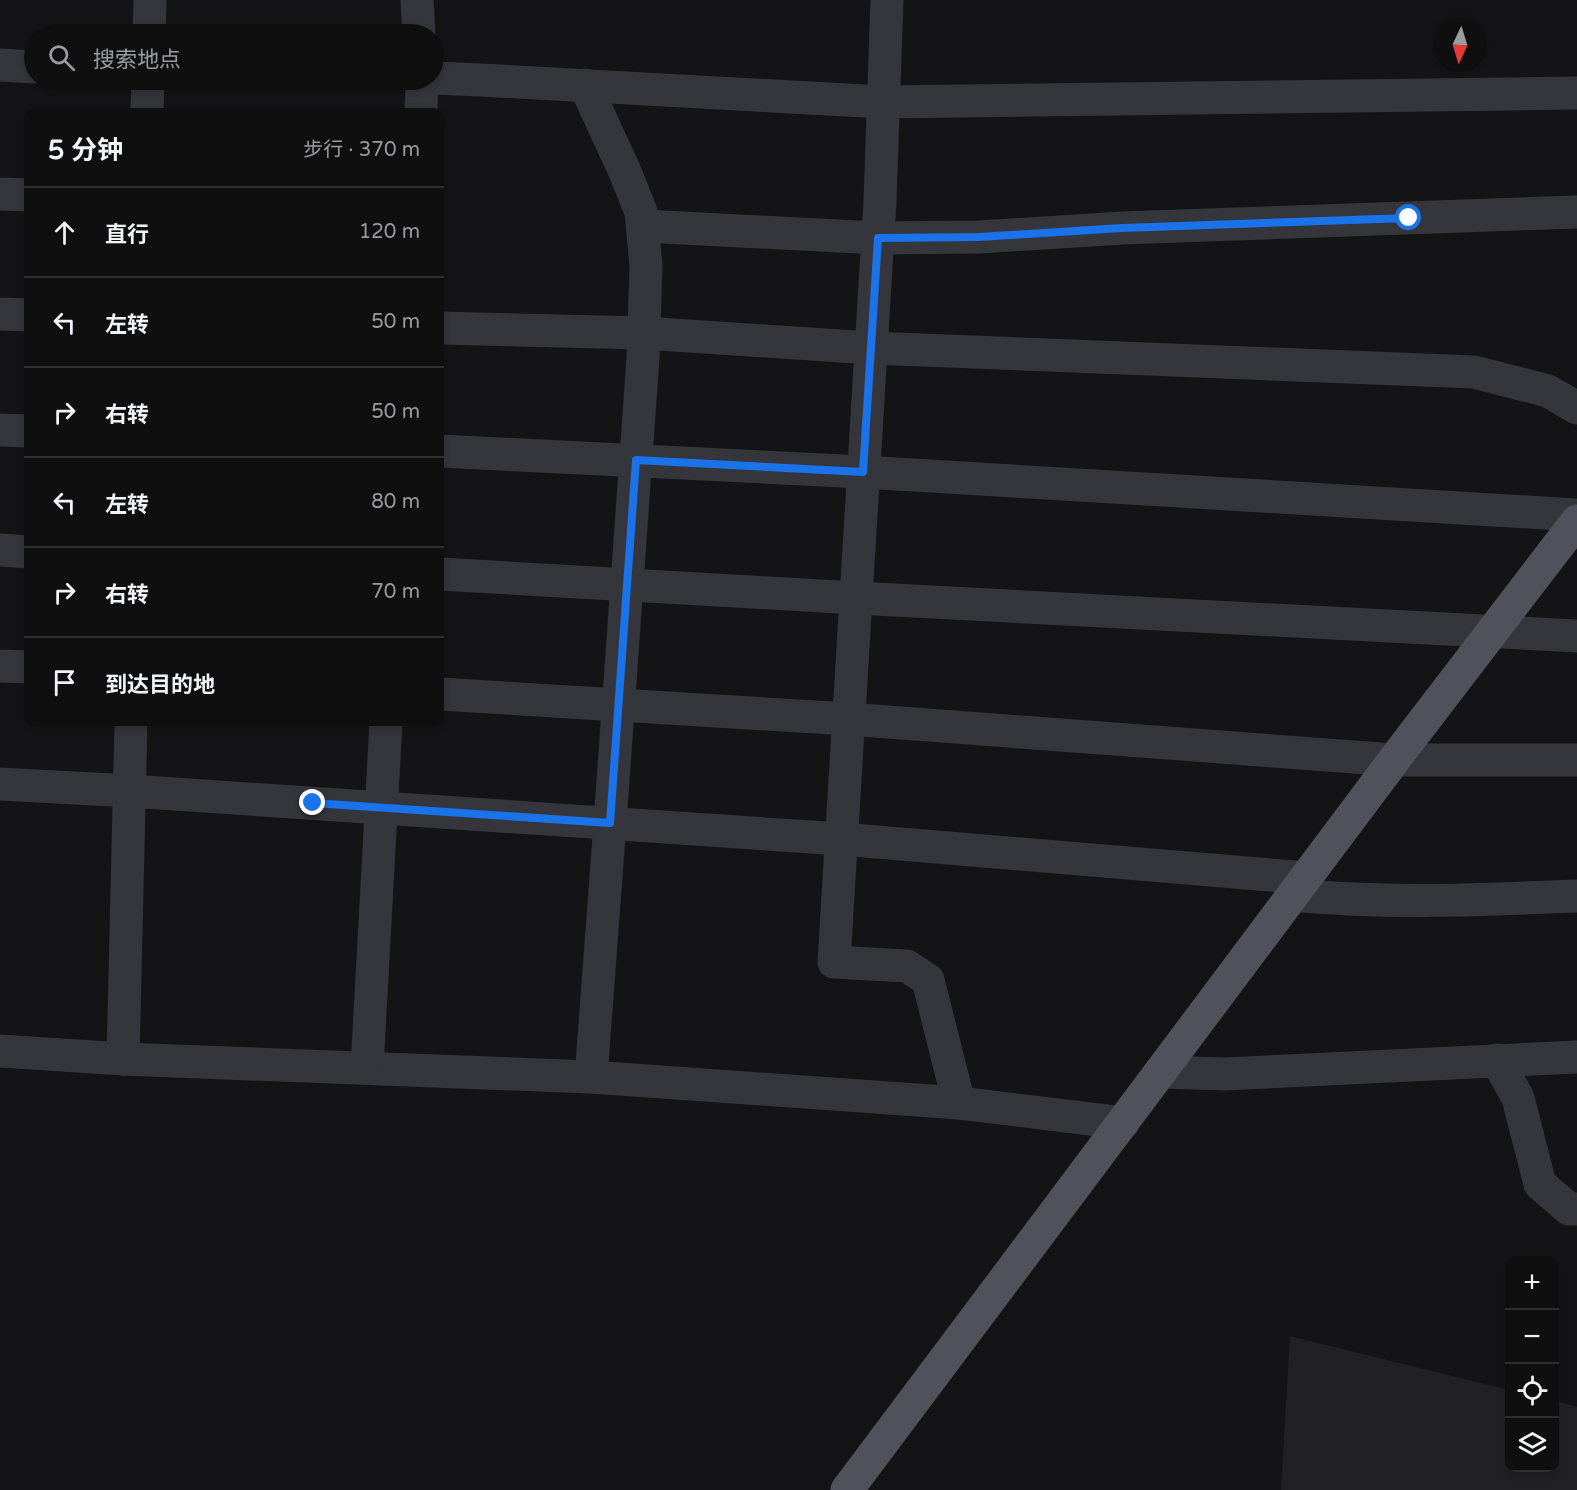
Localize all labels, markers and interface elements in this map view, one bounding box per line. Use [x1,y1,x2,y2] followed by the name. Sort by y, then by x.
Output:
[1433,18,1487,72] north arrow
[24,24,444,90] search box
[45,41,78,74] icon: search
[93,47,181,73] text: 搜索地点
[48,135,123,166] text: 5 分钟
[303,138,420,162] text: 步行 · 370 m
[1395,204,1421,230] route start
[48,216,81,249] icon: ahead
[359,220,420,244] text: 120 m
[105,222,149,248] text: 直行
[48,306,81,339] icon: left
[371,310,420,334] text: 50 m
[105,312,149,338] text: 左转
[48,396,81,429] icon: right
[371,400,420,424] text: 50 m
[105,402,149,428] text: 右转
[48,486,81,519] icon: left
[371,490,420,514] text: 80 m
[105,492,149,518] text: 左转
[48,576,81,609] icon: right
[371,580,420,604] text: 70 m
[105,582,149,608] text: 右转
[48,666,81,699] icon: arrive
[105,672,215,698] text: 到达目的地
[299,789,325,815] route end
[1505,1256,1559,1472] map controls
[1505,1256,1559,1310] button: +
[1505,1310,1559,1364] button: −
[1505,1364,1559,1418] button: locate
[1505,1418,1559,1472] button: layers

